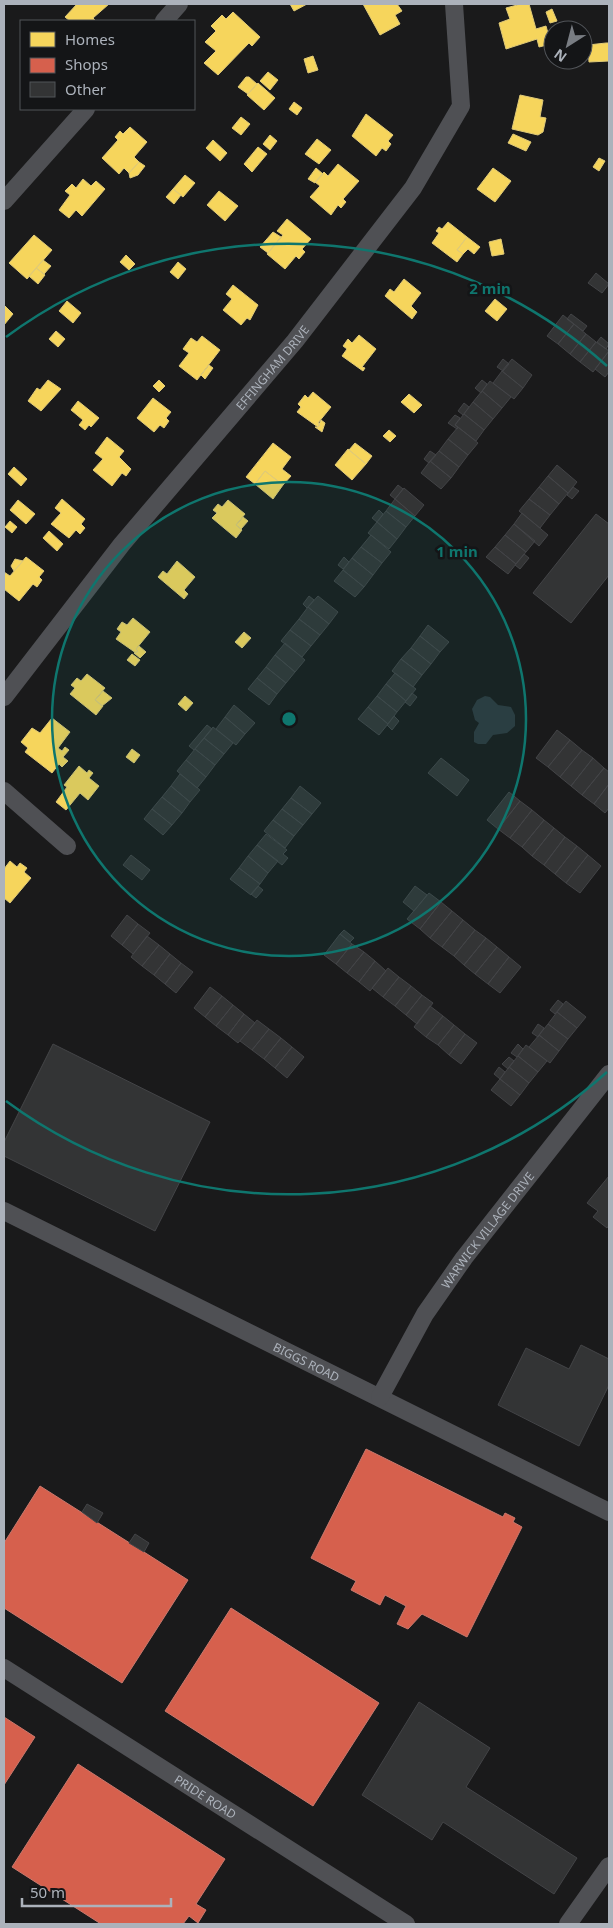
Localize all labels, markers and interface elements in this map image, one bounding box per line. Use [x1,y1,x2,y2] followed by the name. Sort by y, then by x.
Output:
[20,20,195,110] legend
[543,20,593,70] north arrow
[65,29,115,49] text: Homes
[550,45,570,67] text: N
[65,54,108,74] text: Shops
[65,79,106,99] text: Other
[469,278,511,298] text: 2 min
[232,322,313,413] street label: EFFINGHAM DRIVE
[436,541,478,561] text: 1 min
[280,710,298,728] centre of rings
[437,1168,538,1292] street label: WARWICK VILLAGE DRIVE
[271,1338,343,1385] street label: BIGGS ROAD
[171,1770,240,1823] street label: PRIDE ROAD
[22,1876,171,1908] scale bar
[30,1882,65,1902] text: 50 m

